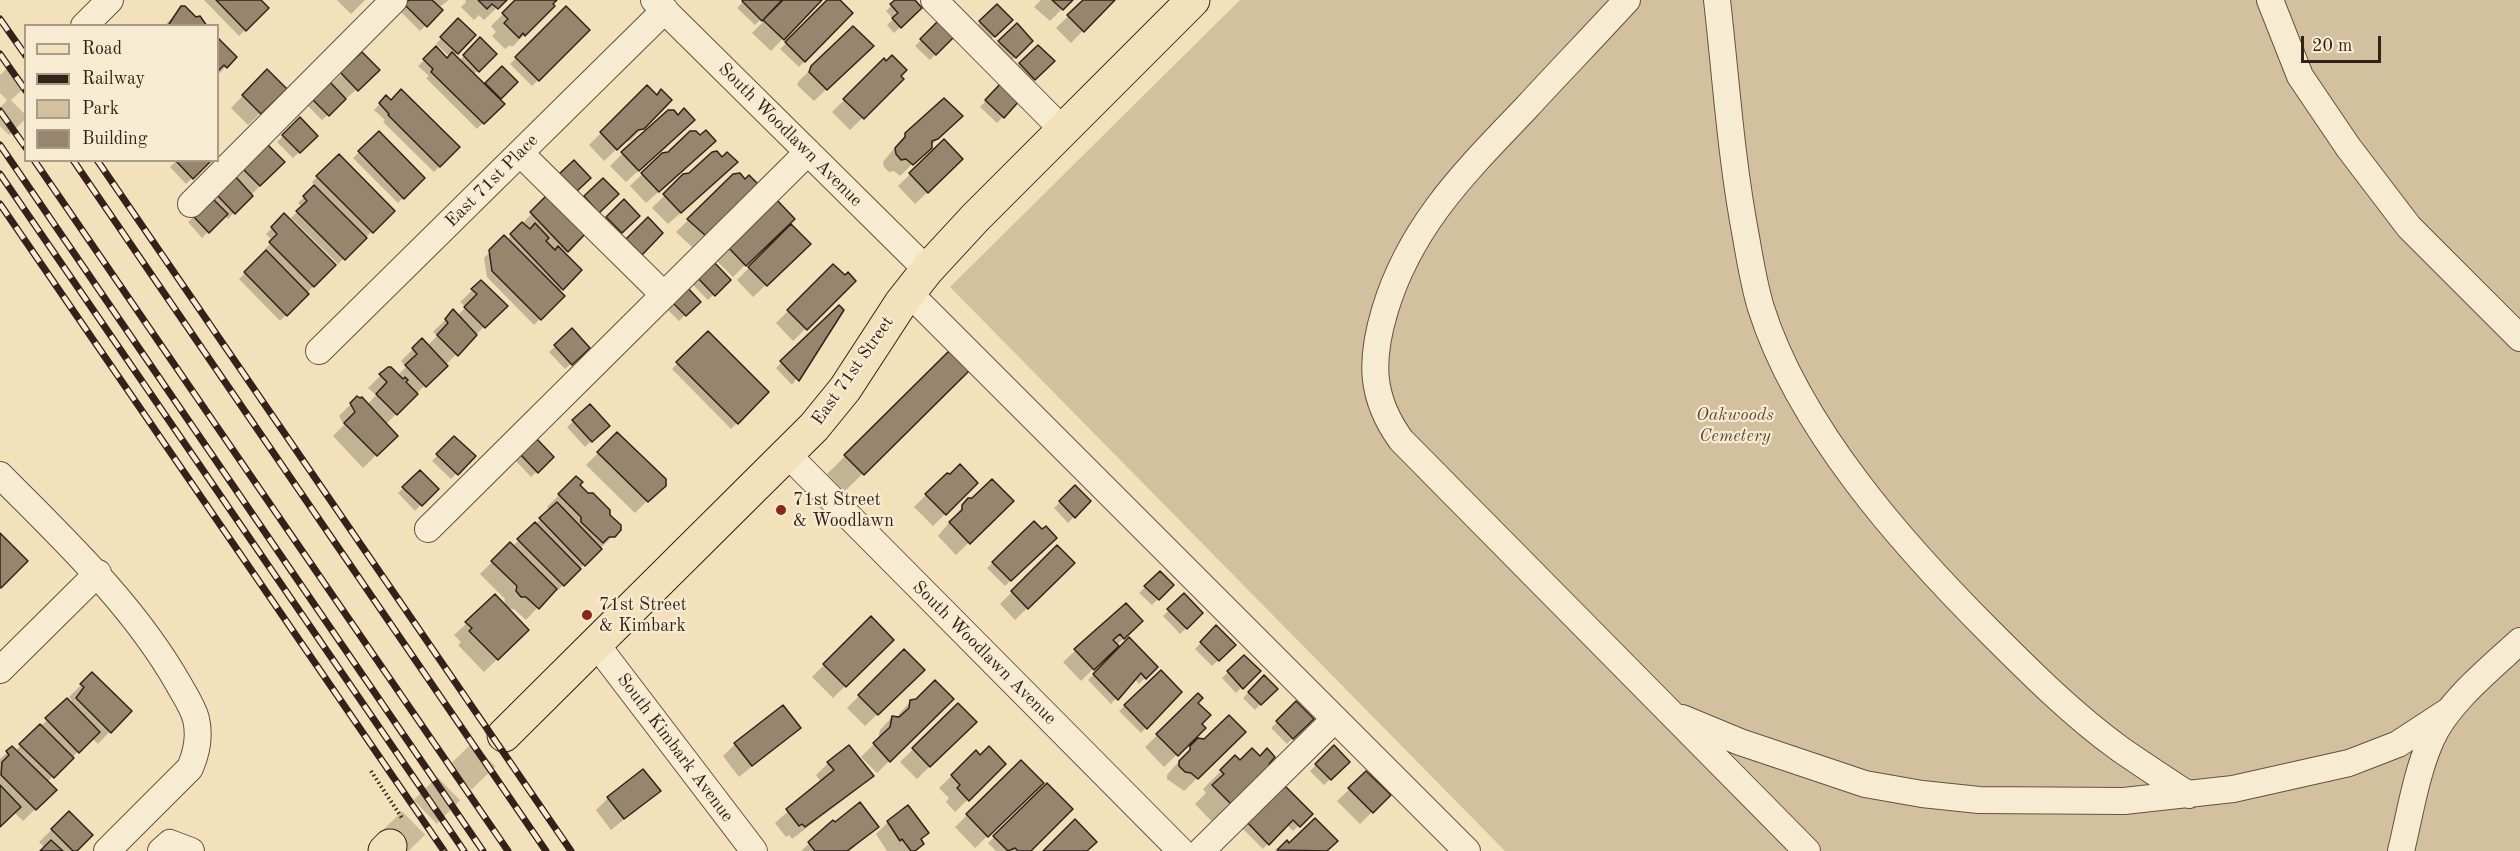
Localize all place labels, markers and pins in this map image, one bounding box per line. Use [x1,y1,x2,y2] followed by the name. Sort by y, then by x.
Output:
[793,489,894,532] place label: 71st Street & Woodlawn
[774,503,788,517] marker: 71st Street & Woodlawn
[599,594,687,636] place label: 71st Street & Kimbark
[580,608,594,622] marker: 71st Street & Kimbark

